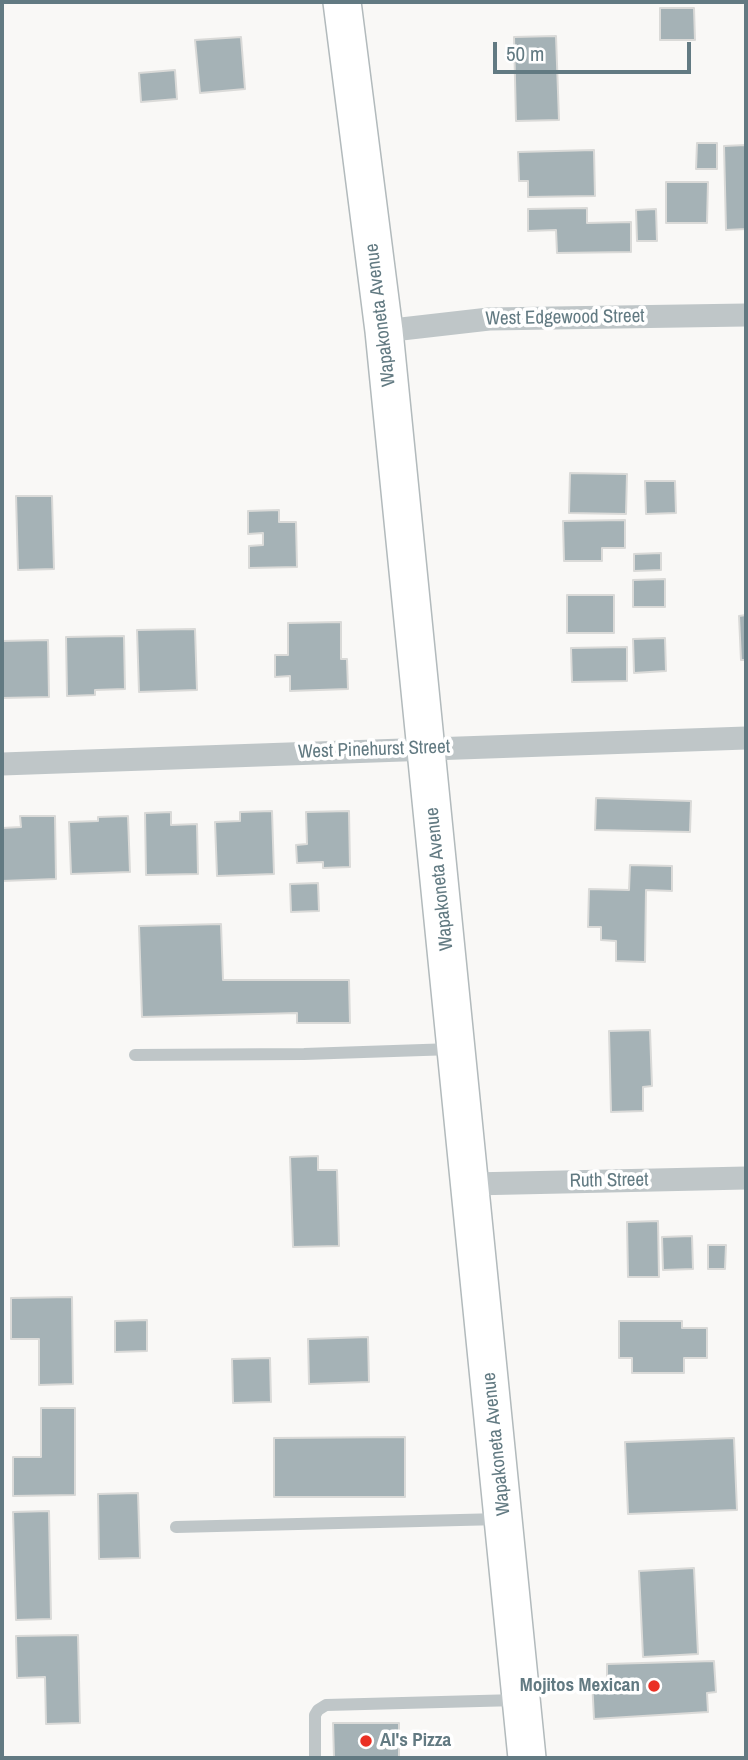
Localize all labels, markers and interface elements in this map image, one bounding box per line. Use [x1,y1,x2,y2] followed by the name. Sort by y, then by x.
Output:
[496,28,694,72] scale bar
[506,39,544,68] text: 50 m
[361,242,401,388] street label: Wapakoneta Avenue
[485,305,645,331] street label: West Edgewood Street
[298,736,450,764] street label: West Pinehurst Street
[421,806,459,952] street label: Wapakoneta Avenue
[569,1169,649,1193] street label: Ruth Street
[478,1371,516,1517] street label: Wapakoneta Avenue
[520,1675,640,1697] place label: Mojitos Mexican
[646,1678,662,1694] marker: Mojitos Mexican
[380,1730,451,1752] place label: Al's Pizza
[358,1733,374,1749] marker: Al's Pizza

